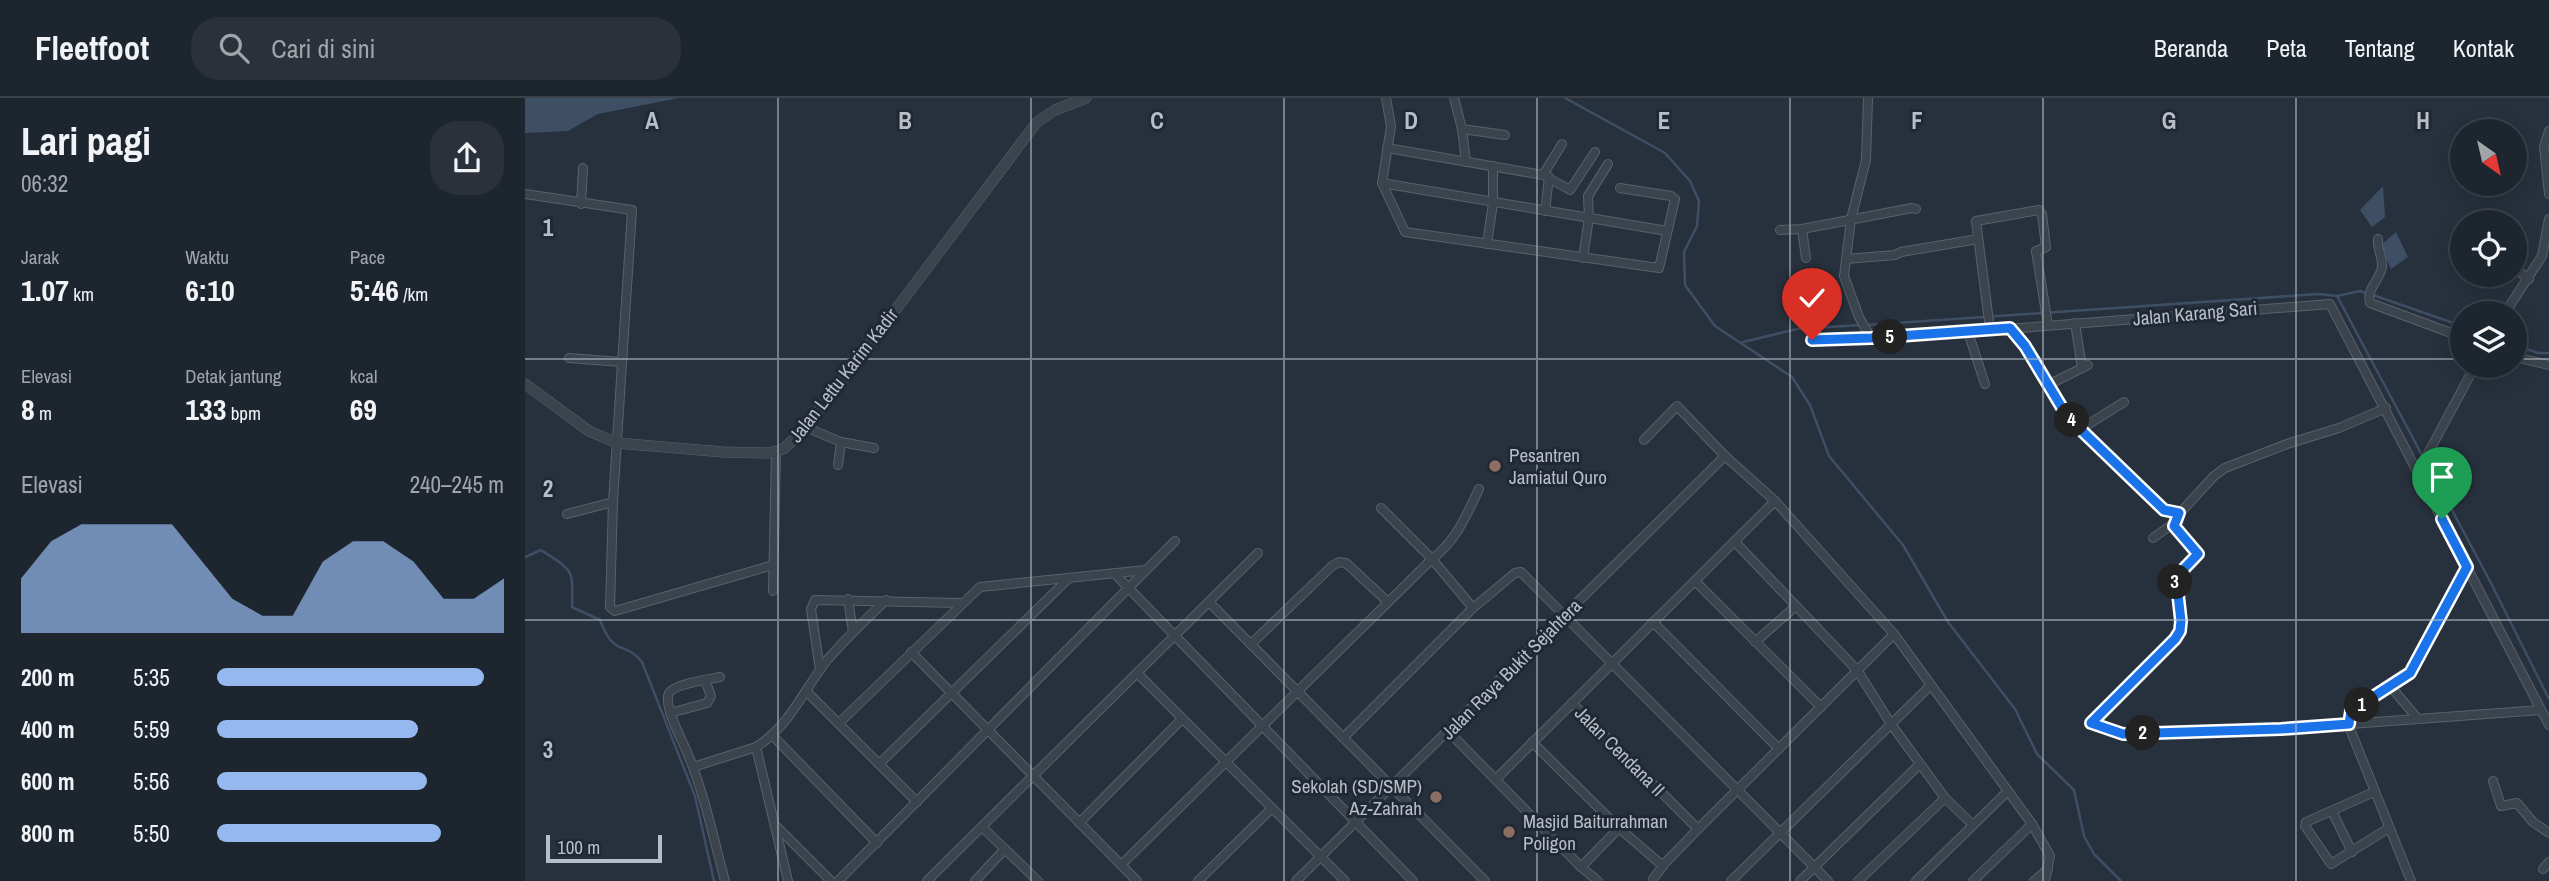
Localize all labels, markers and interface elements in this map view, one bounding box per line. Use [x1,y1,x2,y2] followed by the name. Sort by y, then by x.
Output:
[191,17,681,80] search box
[35,26,149,70] text: Fleetfoot
[215,29,253,67] icon: search
[271,31,376,66] text: Cari di sini
[2154,32,2228,64] text: Beranda
[2266,32,2307,64] text: Peta
[2345,32,2415,64] text: Tentang
[2453,32,2514,64] text: Kontak
[645,105,659,136] text: A
[898,105,912,136] text: B
[1150,105,1164,136] text: C
[1404,105,1418,136] text: D
[1658,105,1670,136] text: E
[1911,105,1923,136] text: F
[2162,105,2176,136] text: G
[2416,105,2430,136] text: H
[21,116,151,167] text: Lari pagi
[2450,119,2527,196] north arrow
[2450,119,2527,378] map controls
[430,121,504,195] button: share
[21,168,68,199] text: 06:32
[2450,210,2527,287] button: locate
[543,212,554,243] text: 1
[21,244,59,270] text: Jarak
[185,244,229,270] text: Waktu
[350,244,385,270] text: Pace
[1782,268,1842,340] pin
[21,270,69,310] text: 1.07
[185,270,235,310] text: 6:10
[350,270,399,310] text: 5:46
[1793,279,1831,317] icon: check
[69,281,94,307] text: km
[399,281,428,307] text: /km
[2132,295,2258,331] street label: Jalan Karang Sari
[2450,301,2527,378] button: layers
[782,302,904,447] street label: Jalan Lettu Karim Kadir
[1873,320,1907,354] pin: 5
[1885,323,1894,349] text: 5
[21,363,72,389] text: Elevasi
[185,363,281,389] text: Detak jantung
[350,363,377,389] text: kcal
[21,389,35,429] text: 8
[185,389,226,429] text: 133
[350,389,377,429] text: 69
[35,400,52,426] text: m
[226,400,261,426] text: bpm
[2055,402,2089,438] pin: 4
[2067,406,2076,432] text: 4
[1509,442,1607,490] place label: Pesantren Jamiatul Quro
[2412,447,2472,519] pin
[1487,458,1503,474] marker: Pesantren Jamiatul Quro
[2423,458,2461,496] icon: arrive
[21,469,83,500] text: Elevasi
[410,469,504,500] text: 240–245 m
[543,473,553,504] text: 2
[2157,564,2193,600] pin: 3
[2170,568,2179,594] text: 3
[1435,593,1587,745] street label: Jalan Raya Bukit Sejahtera
[21,662,74,693] text: 200 m
[133,662,170,693] text: 5:35
[2345,688,2379,722] pin: 1
[2357,691,2366,717] text: 1
[1569,700,1671,802] street label: Jalan Cendana II
[21,714,74,745] text: 400 m
[133,714,170,745] text: 5:59
[2125,716,2161,750] pin: 2
[2138,719,2147,745] text: 2
[543,734,553,765] text: 3
[21,766,74,797] text: 600 m
[133,766,170,797] text: 5:56
[1291,773,1422,821] place label: Sekolah (SD/SMP) Az-Zahrah
[1428,789,1444,805] marker: Sekolah (SD/SMP) Az-Zahrah
[1523,808,1668,856] place label: Masjid Baiturrahman Poligon
[21,818,74,849] text: 800 m
[133,818,170,849] text: 5:50
[1501,824,1517,840] marker: Masjid Baiturrahman Poligon
[546,832,661,864] scale bar
[557,834,600,860] text: 100 m

